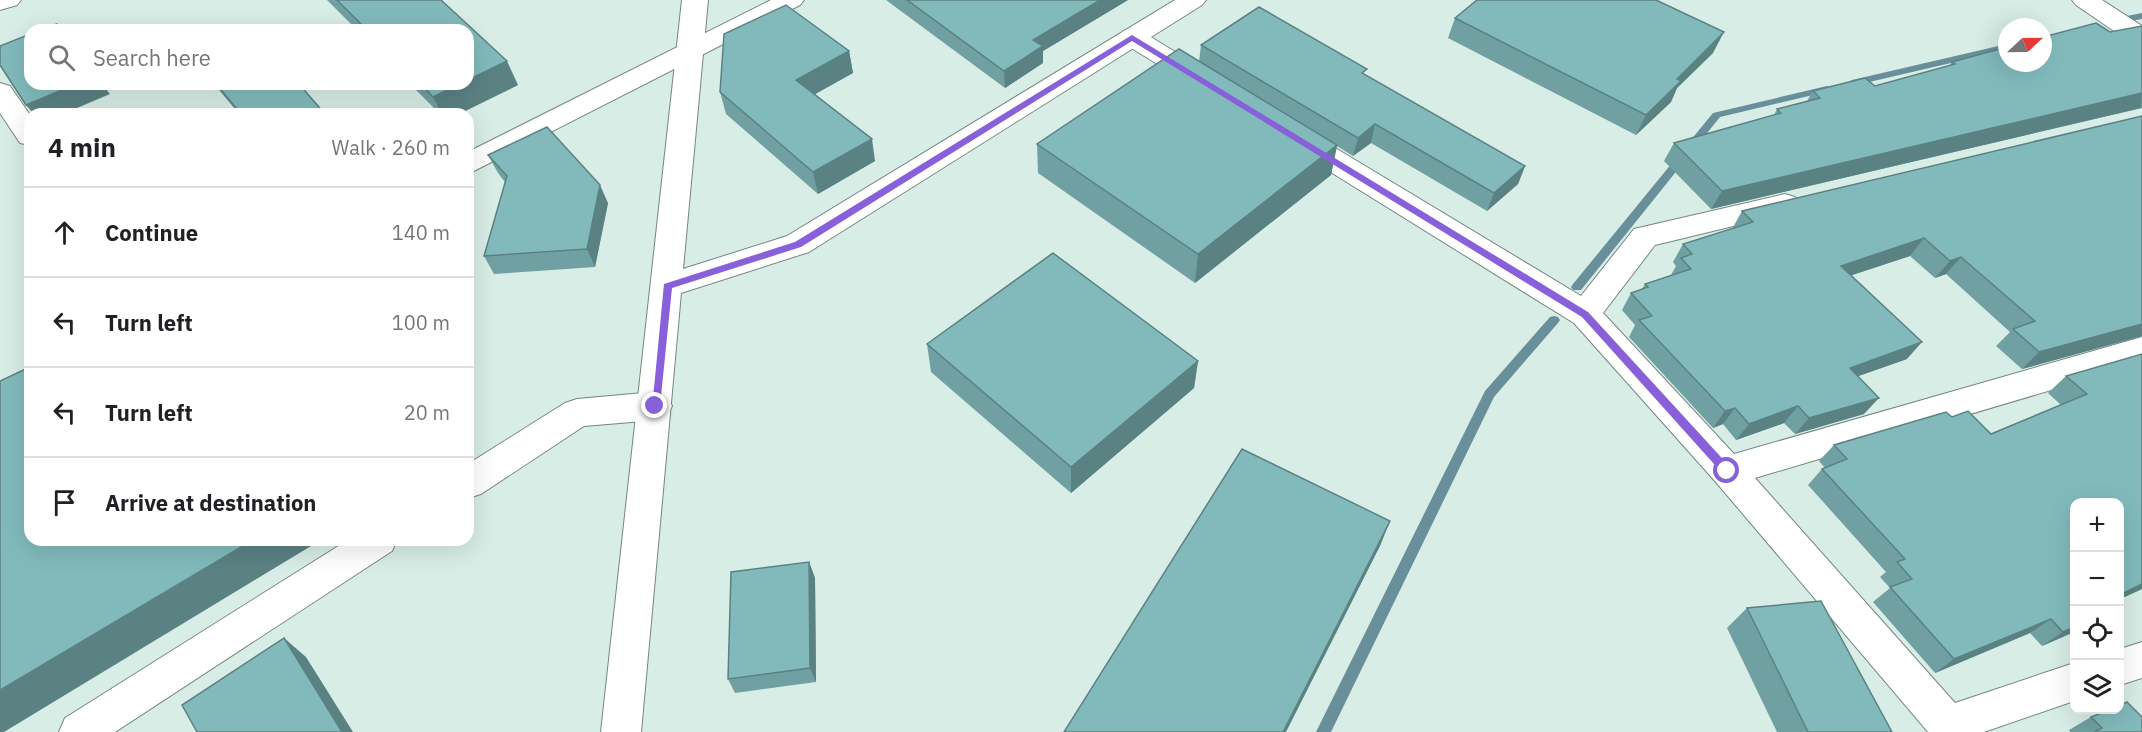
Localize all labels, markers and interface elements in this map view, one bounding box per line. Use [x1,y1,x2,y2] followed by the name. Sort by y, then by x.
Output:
[1998,18,2052,72] north arrow
[24,24,474,90] search box
[45,41,78,74] icon: search
[93,43,211,72] text: Search here
[48,130,116,164] text: 4 min
[332,134,450,161] text: Walk · 260 m
[48,216,81,249] icon: ahead
[105,218,198,247] text: Continue
[392,219,450,246] text: 140 m
[48,306,81,339] icon: left
[105,308,193,337] text: Turn left
[392,309,450,336] text: 100 m
[641,392,667,418] route end
[48,396,81,429] icon: left
[105,398,193,427] text: Turn left
[404,399,450,426] text: 20 m
[1713,457,1739,483] route start
[48,486,81,519] icon: arrive
[105,488,316,517] text: Arrive at destination
[2070,498,2124,714] map controls
[2070,498,2124,552] button: +
[2070,552,2124,606] button: −
[2070,606,2124,660] button: locate
[2070,660,2124,714] button: layers

